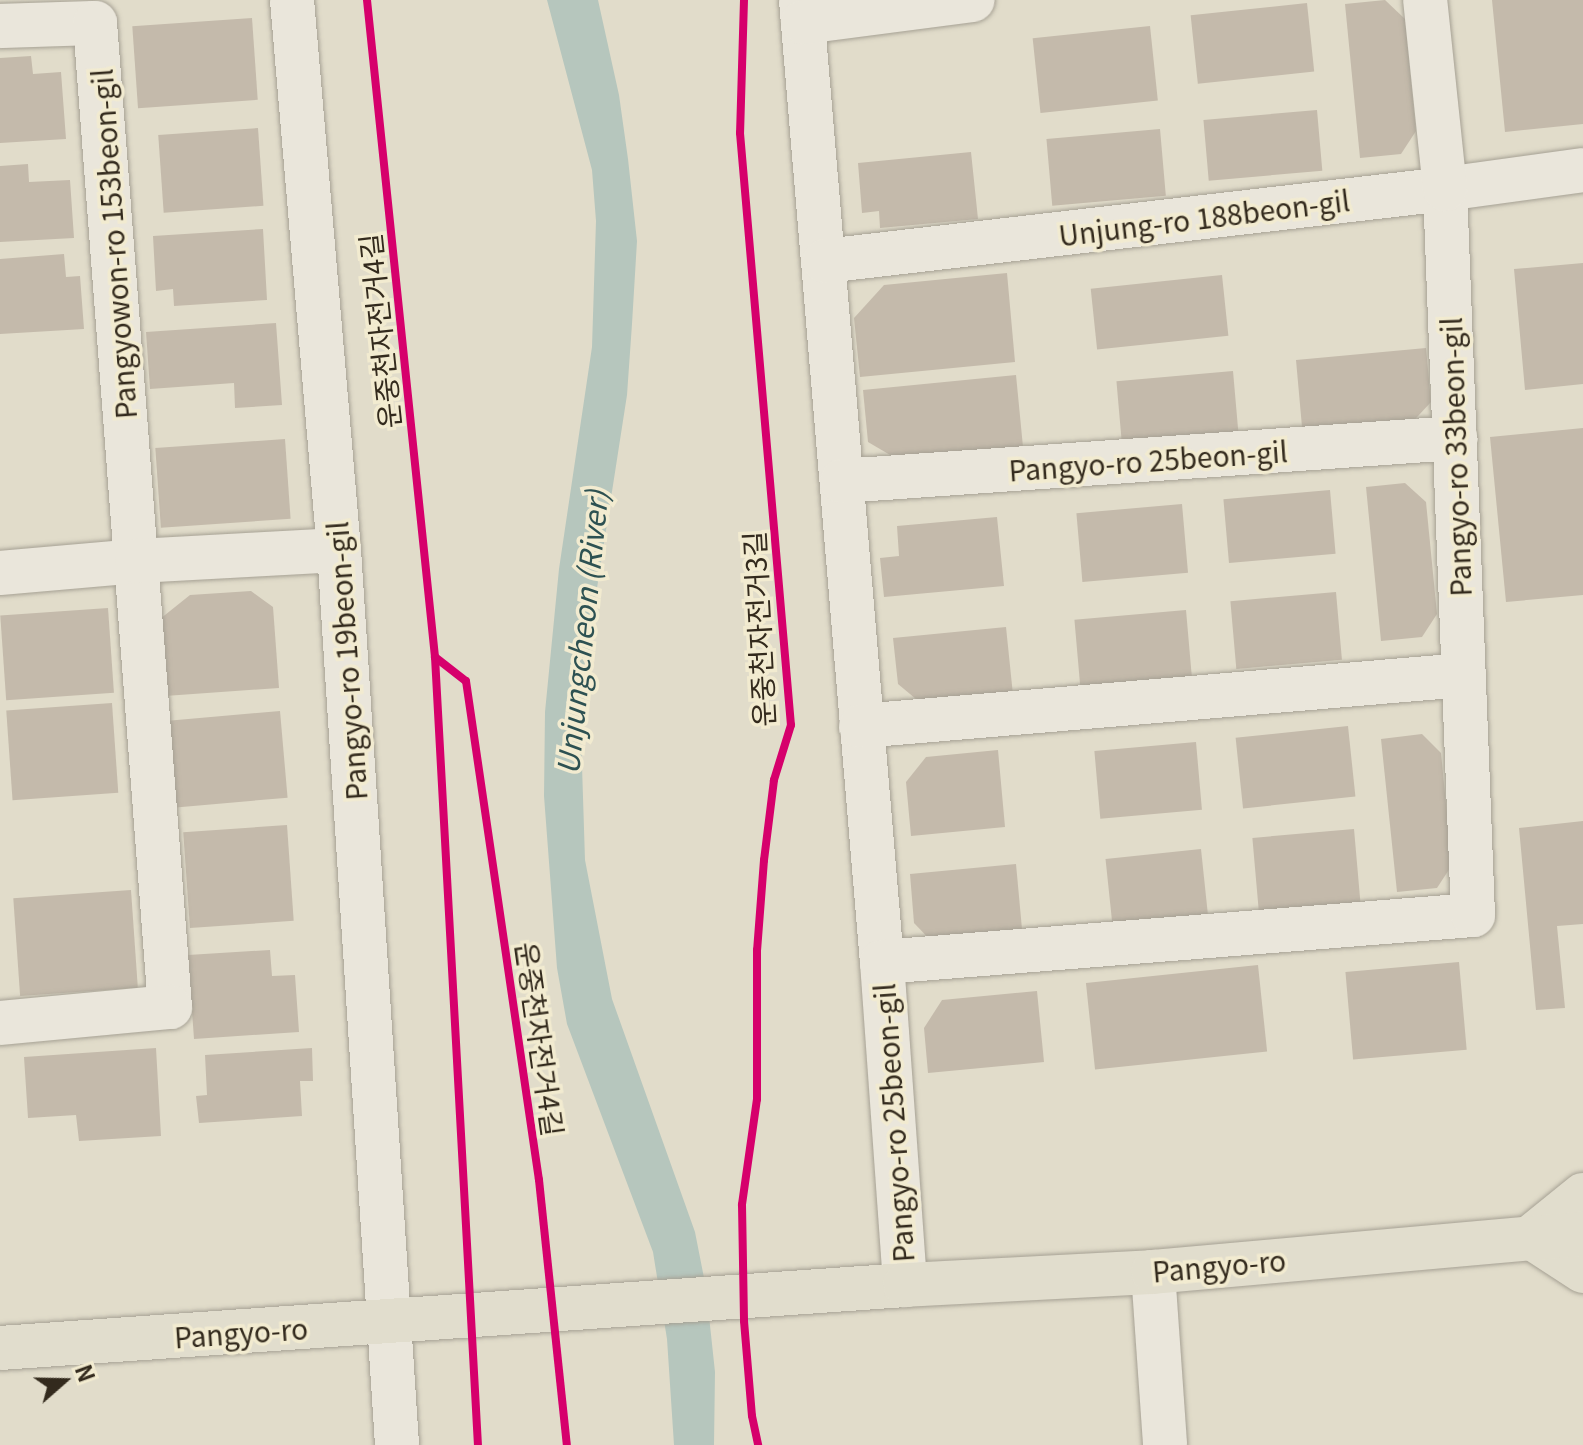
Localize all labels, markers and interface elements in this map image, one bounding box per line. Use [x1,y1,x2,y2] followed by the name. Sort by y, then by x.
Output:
[84,68,142,420] street label: Pangyowon-ro 153beon-gil
[1057,182,1351,252] street label: Unjung-ro 188beon-gil
[352,232,406,430] street label: 운중천자전거4길
[1433,317,1477,597] street label: Pangyo-ro 33beon-gil
[1007,433,1289,487] street label: Pangyo-ro 25beon-gil
[548,488,614,776] water label: Unjungcheon (River)
[319,520,373,802] street label: Pangyo-ro 19beon-gil
[736,530,780,728] street label: 운중천자전거3길
[511,940,571,1138] street label: 운중천자전거4길
[866,982,920,1264] street label: Pangyo-ro 25beon-gil
[1151,1242,1287,1288] street label: Pangyo-ro
[173,1311,309,1353] street label: Pangyo-ro
[24,1341,104,1421] north arrow
[69,1360,104,1386] text: N

